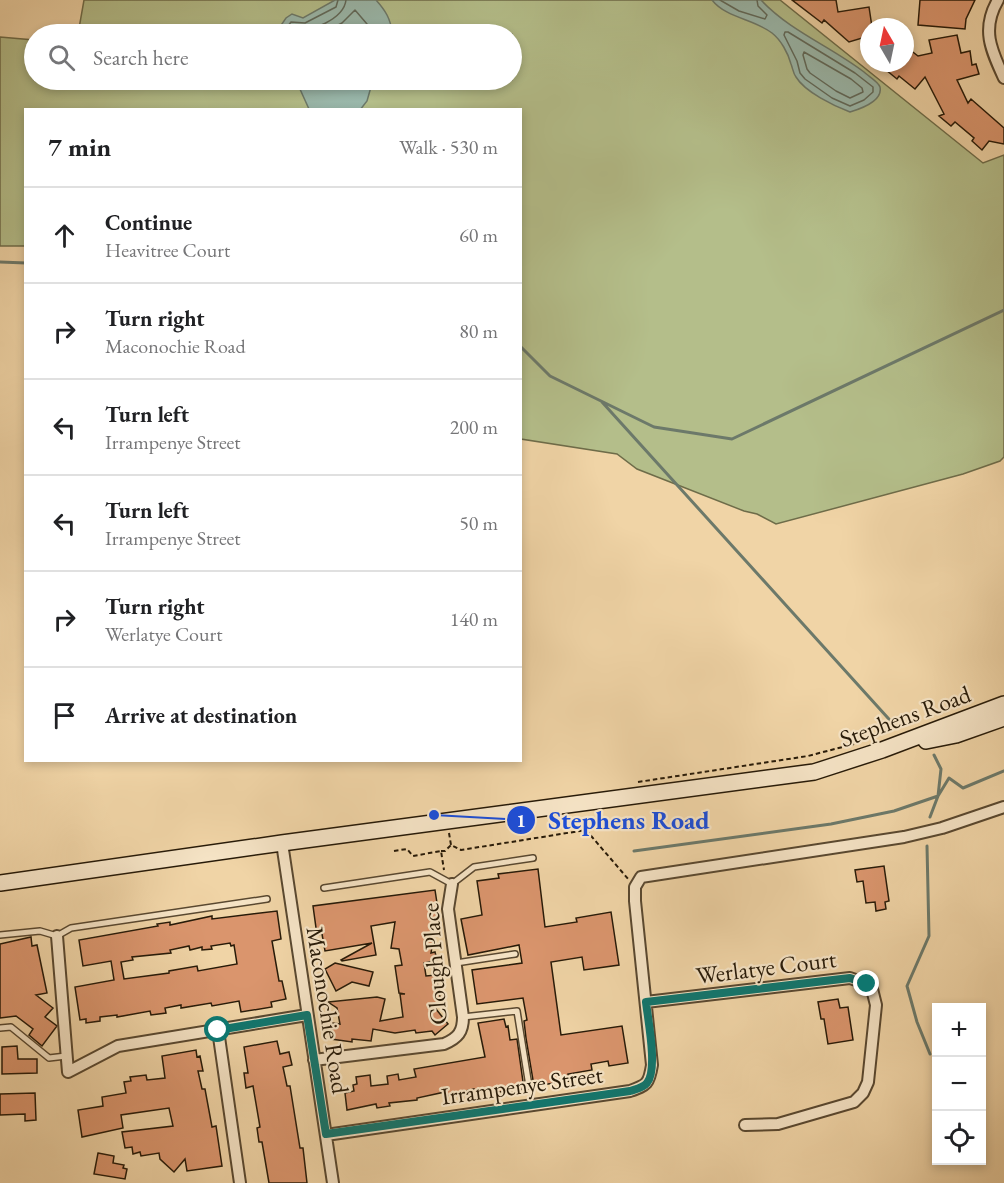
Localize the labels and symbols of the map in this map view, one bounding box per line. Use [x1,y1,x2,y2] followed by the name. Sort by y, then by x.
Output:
[860,18,914,72] north arrow
[835,678,976,754] street label: Stephens Road
[506,798,722,842] callout: Stephens Road
[548,803,710,837] text: Stephens Road
[516,809,526,832] text: 1
[414,902,454,1026] street label: Clough Place
[299,924,357,1097] street label: Maconochie Road
[694,943,838,991] street label: Werlatye Court
[853,970,879,996] route end
[204,1016,230,1042] route start
[439,1058,605,1112] street label: Irrampenye Street

